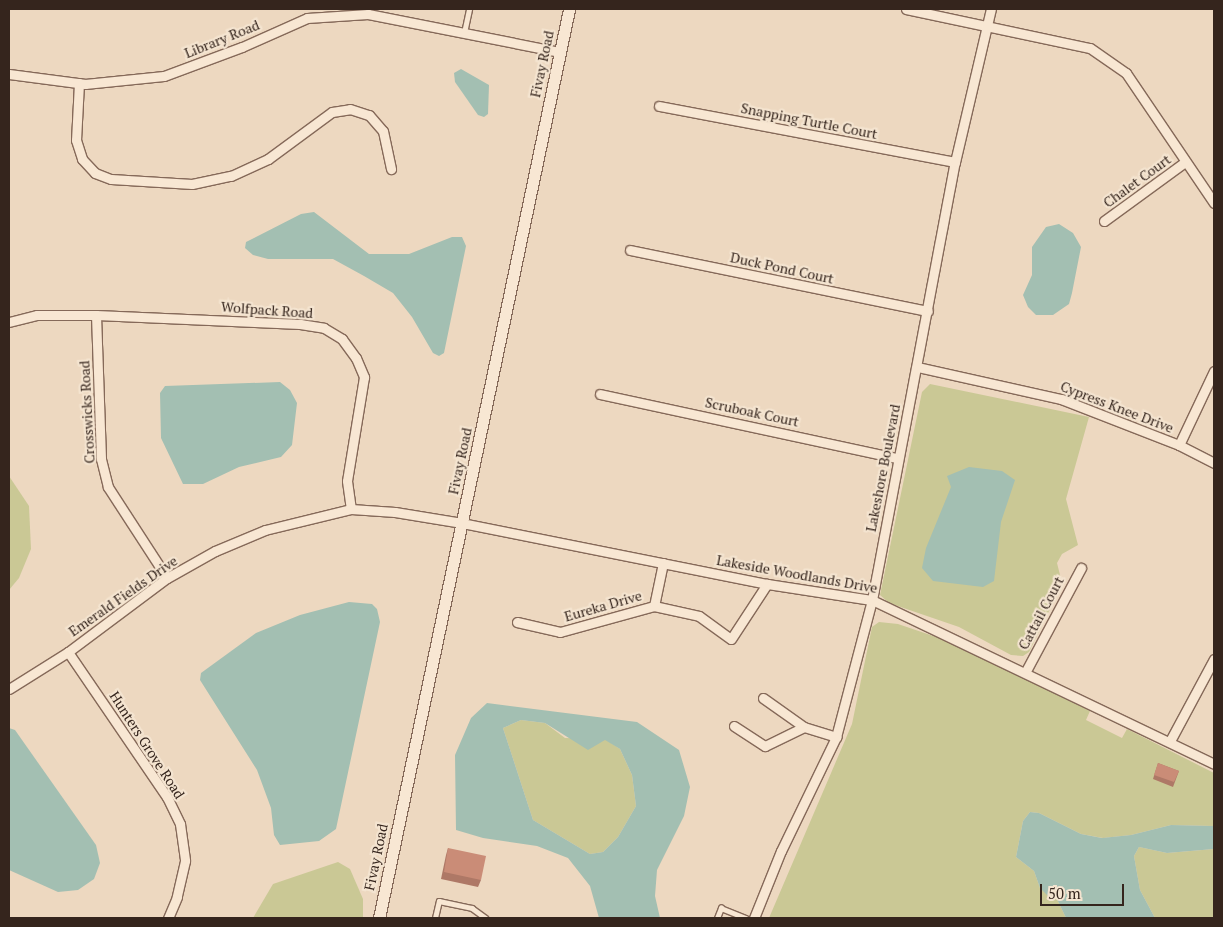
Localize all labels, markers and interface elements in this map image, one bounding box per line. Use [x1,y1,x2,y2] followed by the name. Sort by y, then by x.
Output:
[182,16,262,62] street label: Library Road
[527,29,557,99] street label: Fivay Road
[739,100,879,142] street label: Snapping Turtle Court
[1100,151,1174,211] street label: Chalet Court
[729,249,835,287] street label: Duck Pond Court
[220,298,314,322] street label: Wolfpack Road
[76,360,98,464] street label: Crosswicks Road
[1058,378,1176,436] street label: Cypress Knee Drive
[704,394,800,430] street label: Scruboak Court
[862,403,904,533] street label: Lakeshore Boulevard
[445,426,475,496] street label: Fivay Road
[65,552,181,640] street label: Emerald Fields Drive
[715,552,879,596] street label: Lakeside Woodlands Drive
[1015,574,1067,652] street label: Cattail Court
[562,587,644,625] street label: Eureka Drive
[106,688,188,802] street label: Hunters Grove Road
[361,822,391,892] street label: Fivay Road
[1043,874,1127,906] scale bar
[1048,883,1081,903] text: 50 m

